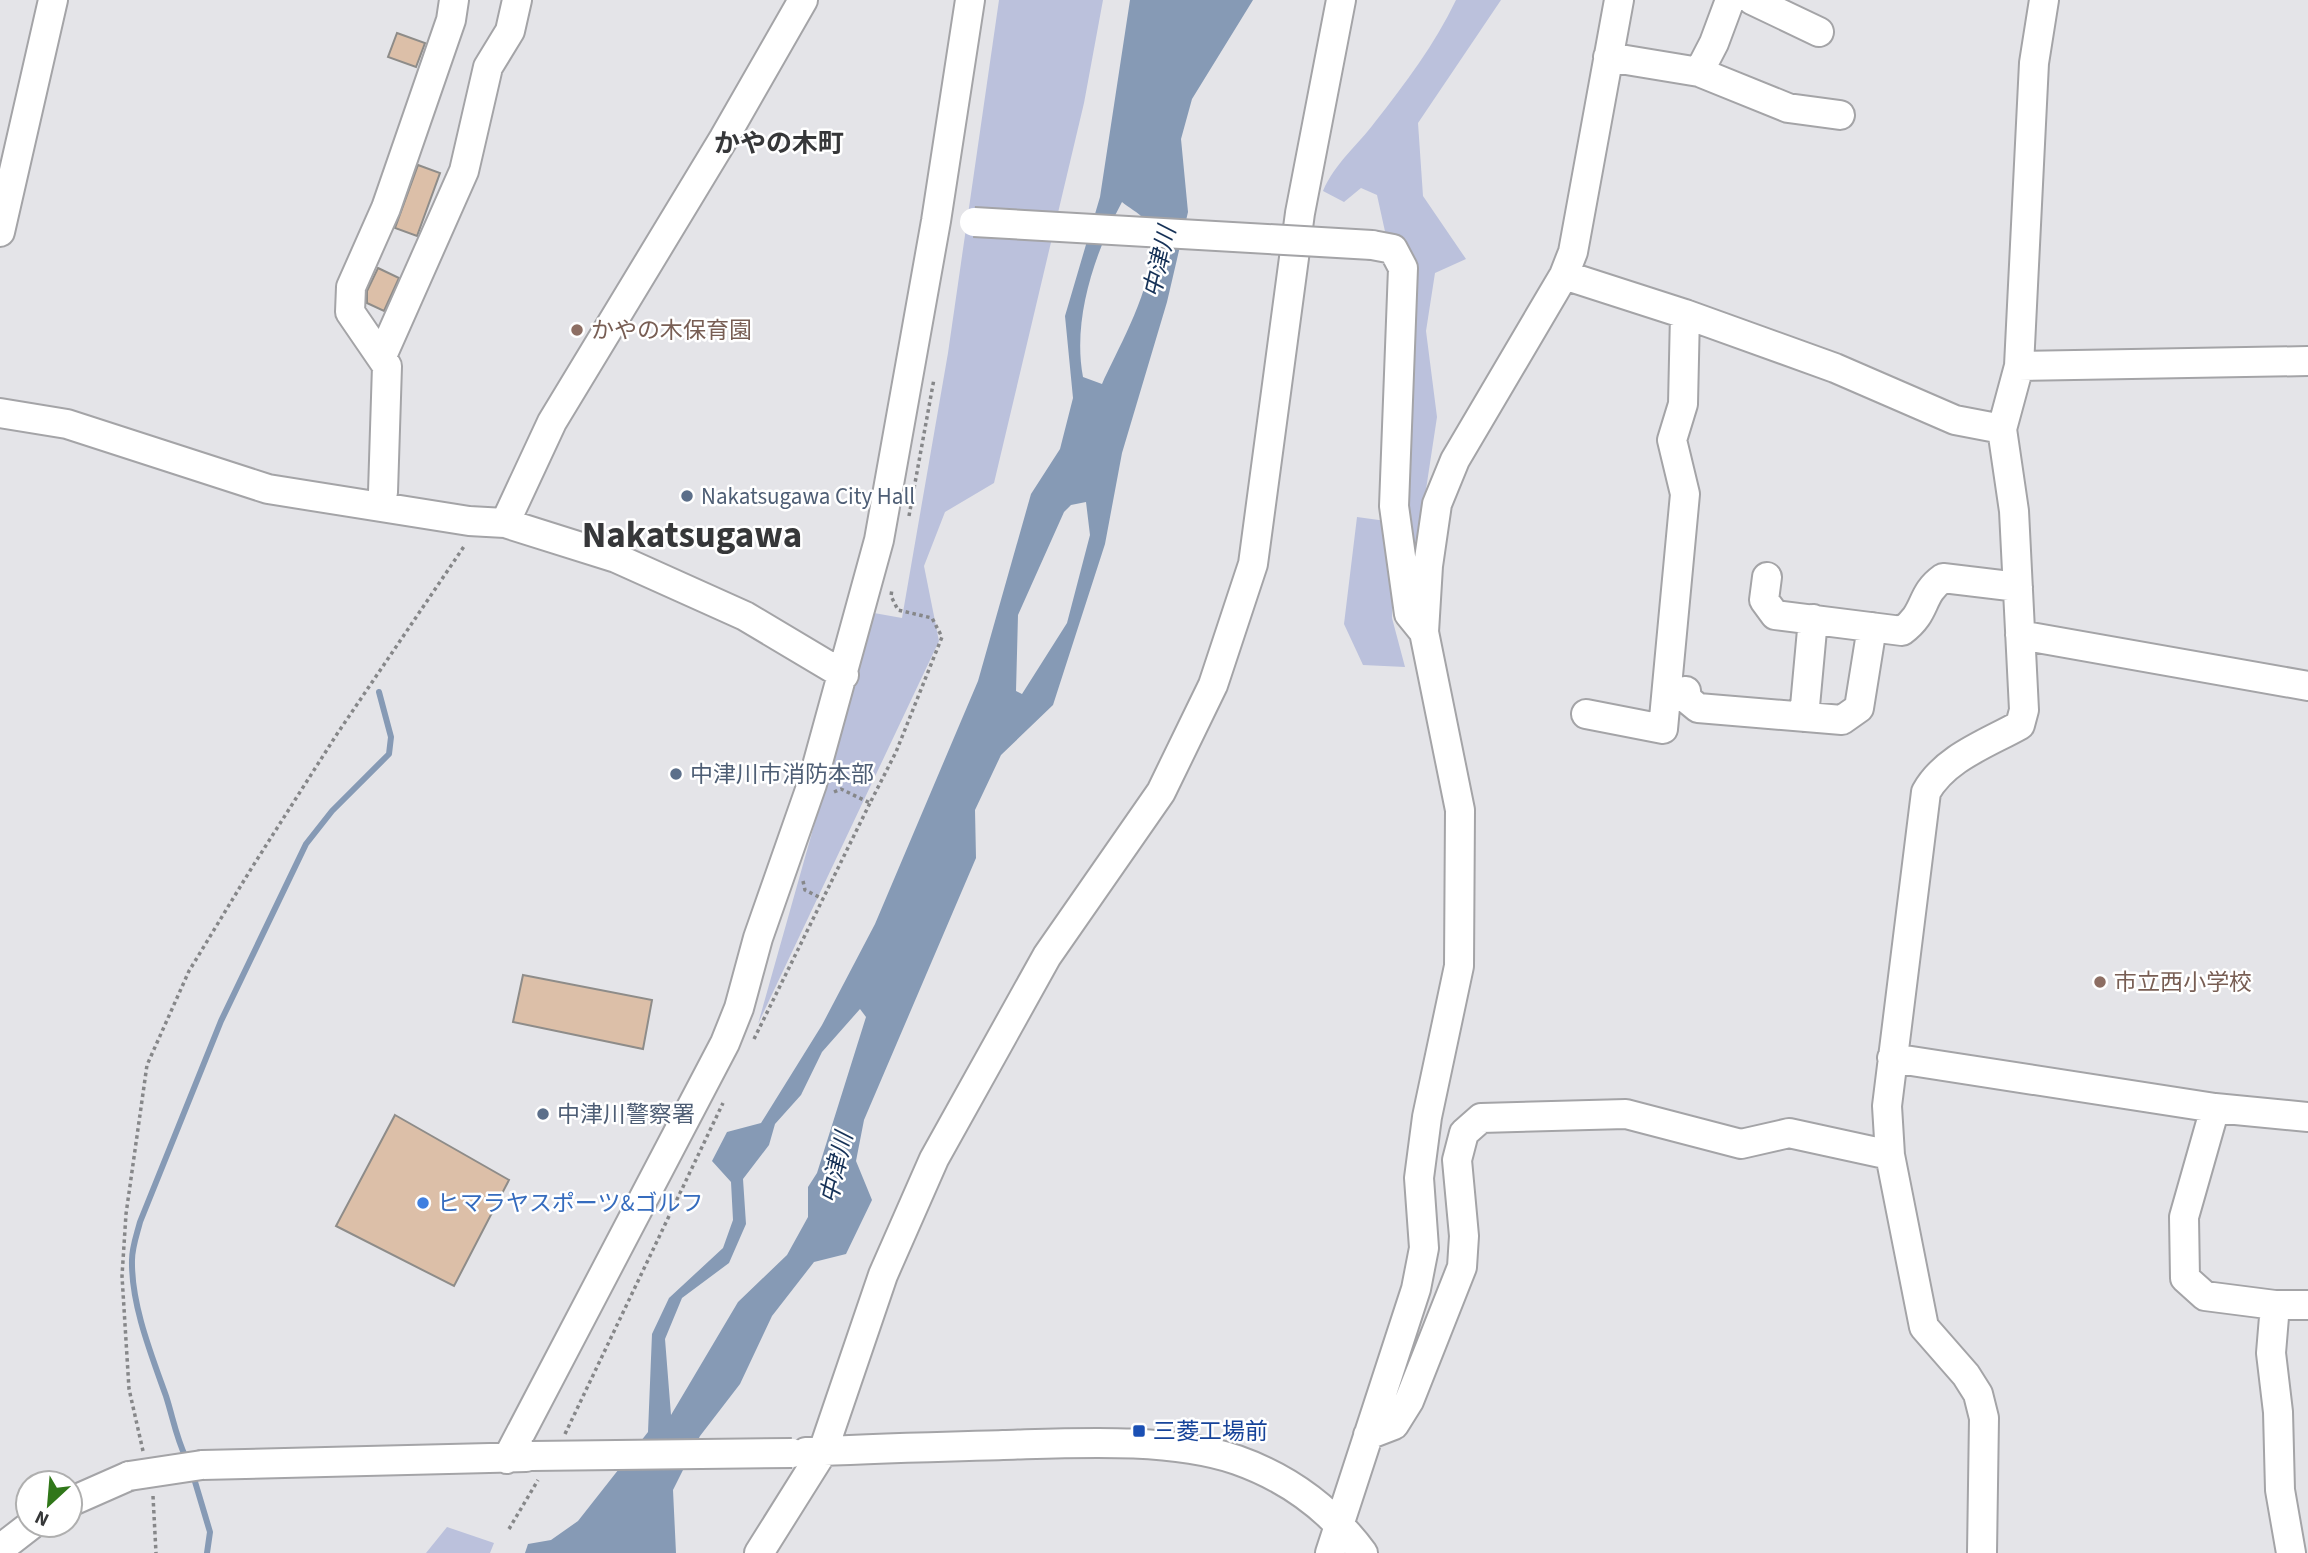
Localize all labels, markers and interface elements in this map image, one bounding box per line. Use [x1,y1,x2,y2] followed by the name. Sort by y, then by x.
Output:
[714,125,844,162] district label: かやの木町
[1135,220,1186,301] water label: 中津川
[591,314,752,347] place label: かやの木保育園
[569,322,585,338] marker: かやの木保育園
[701,480,915,513] place label: Nakatsugawa City Hall
[679,488,695,504] marker: Nakatsugawa City Hall
[582,509,802,562] district label: Nakatsugawa
[690,758,874,791] place label: 中津川市消防本部
[668,766,684,782] marker: 中津川市消防本部
[2114,966,2252,999] place label: 市立西小学校
[2092,974,2108,990] marker: 市立西小学校
[557,1098,695,1131] place label: 中津川警察署
[535,1106,551,1122] marker: 中津川警察署
[812,1126,863,1207] water label: 中津川
[437,1187,704,1220] place label: ヒマラヤスポーツ&ゴルフ
[415,1195,431,1211] marker: ヒマラヤスポーツ&ゴルフ
[1153,1415,1268,1448] place label: 三菱工場前
[1131,1423,1147,1439] marker: 三菱工場前
[14,1469,84,1539] north arrow
[31,1503,54,1533] text: N

